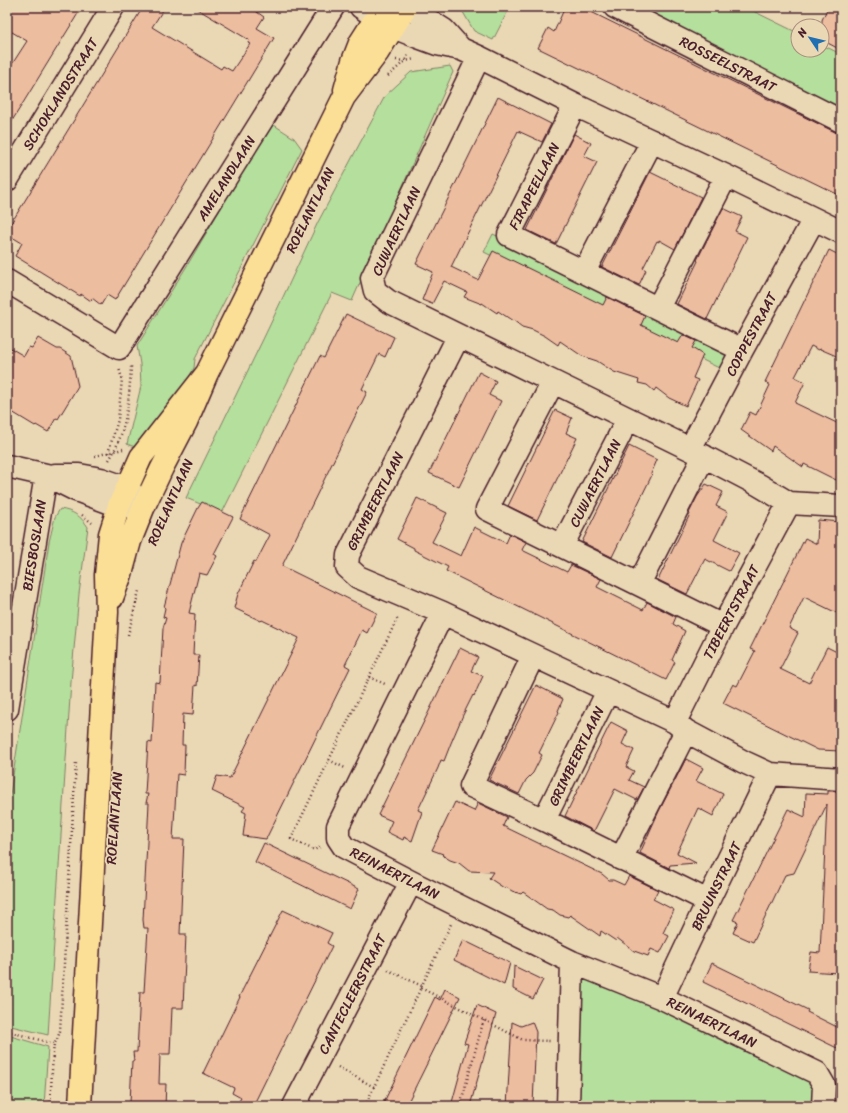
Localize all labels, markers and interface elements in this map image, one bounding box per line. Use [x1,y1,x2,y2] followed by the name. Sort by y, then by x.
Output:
[790,18,830,58] north arrow
[792,24,812,42] text: N
[675,29,782,100] street label: ROSSEELSTRAAT
[16,32,106,155] street label: SCHOKLANDSTRAAT
[190,130,263,227] street label: AMELANDLAAN
[502,138,567,234] street label: FIRAPEELLAAN
[279,163,342,258] street label: ROELANTLAAN
[365,182,428,280] street label: CUWAERTLAAN
[719,286,785,381] street label: COPPESTRAAT
[562,434,629,532] street label: CUWAERTLAAN
[340,447,411,555] street label: GRIMBEERTLAAN
[140,454,201,550] street label: ROELANTLAAN
[15,497,54,593] street label: BIESBOSLAAN
[696,559,768,664] street label: TIBEERTSTRAAT
[541,702,612,810] street label: GRIMBEERTLAAN
[99,771,130,865] street label: ROELANTLAAN
[684,836,749,935] street label: BRUUNSTRAAT
[345,840,444,907] street label: REINAERTLAAN
[311,929,394,1059] street label: CANTECLEERSTRAAT
[662,990,761,1055] street label: REINAERTLAAN

